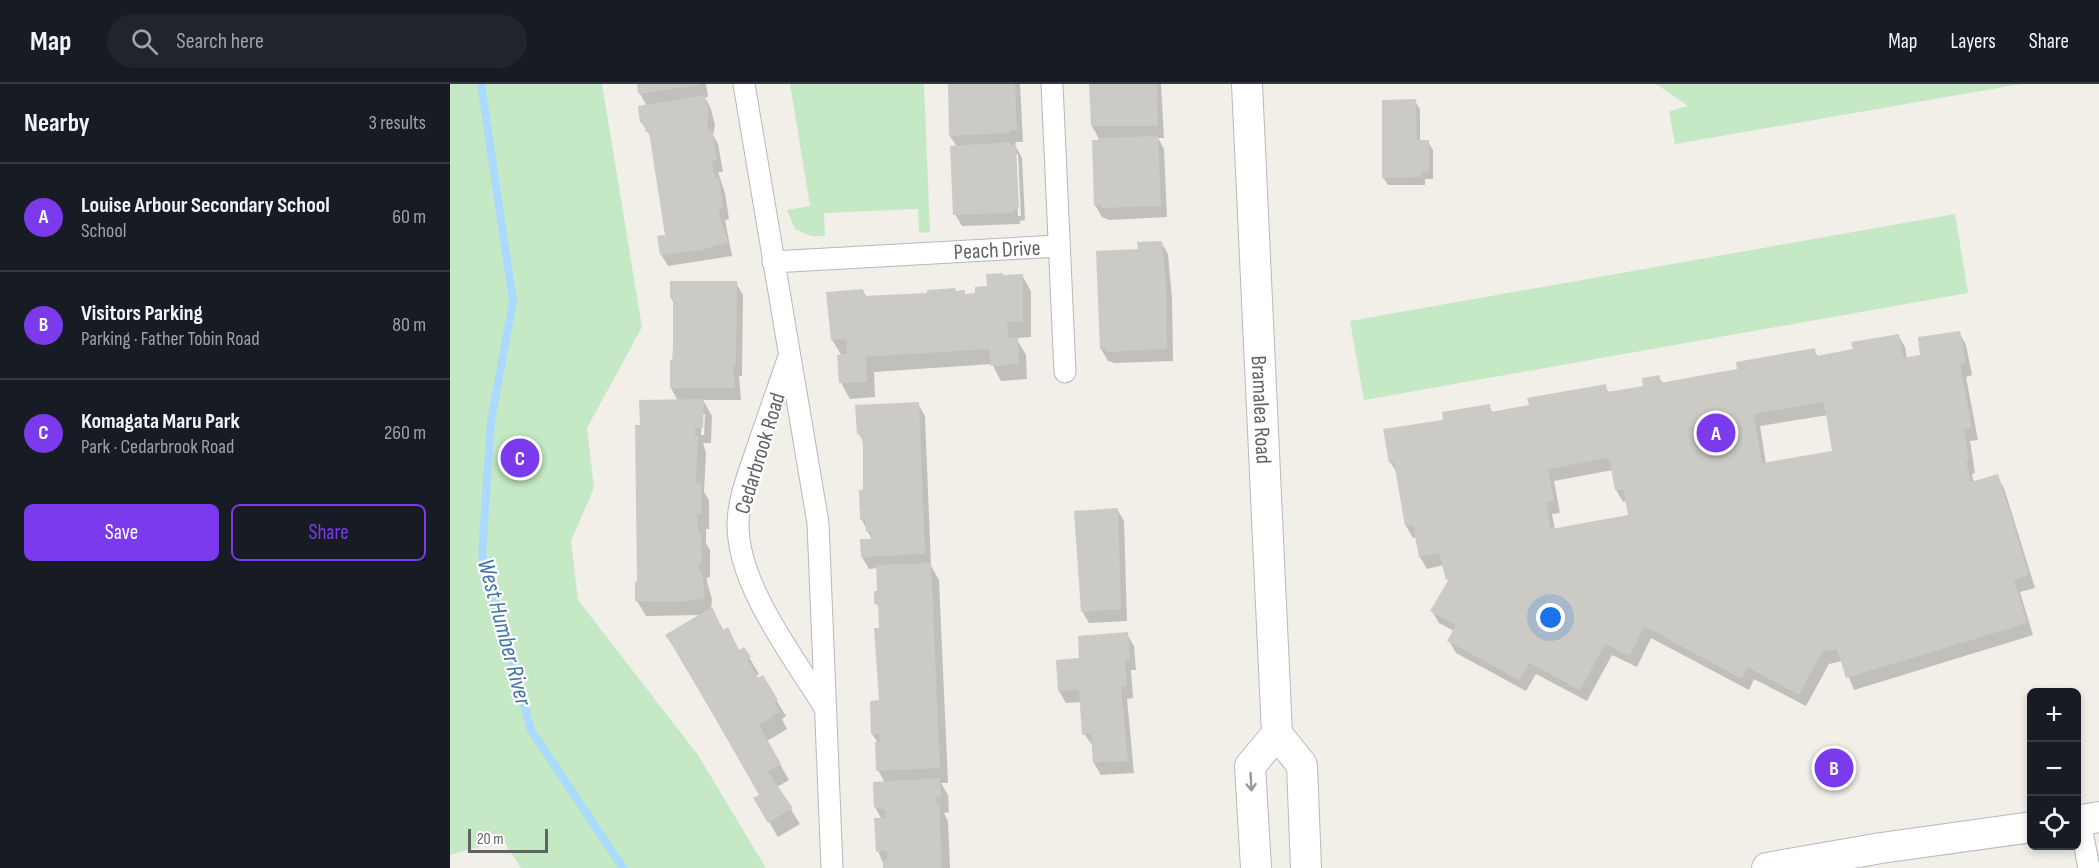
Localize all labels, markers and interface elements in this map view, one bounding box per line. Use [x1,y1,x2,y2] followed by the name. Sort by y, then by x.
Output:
[107,14,527,68] search box
[30,25,71,58] text: Map
[128,25,161,58] icon: search
[176,28,264,55] text: Search here
[1888,29,1917,54] text: Map
[1950,29,1996,54] text: Layers
[2029,29,2069,54] text: Share
[24,108,90,139] text: Nearby
[369,111,426,135] text: 3 results
[81,192,330,219] text: Louise Arbour Secondary School
[39,205,48,229] text: A
[392,205,426,229] text: 60 m
[81,219,126,243] text: School
[953,235,1041,266] street label: Peach Drive
[81,300,203,327] text: Visitors Parking
[39,313,48,337] text: B
[392,313,426,337] text: 80 m
[81,327,260,351] text: Parking · Father Tobin Road
[1245,355,1277,465] street label: Bramalea Road
[729,390,792,517] street label: Cedarbrook Road
[81,408,240,435] text: Komagata Maru Park
[1696,410,1736,456] pin: A
[38,421,49,445] text: C
[384,421,426,445] text: 260 m
[81,435,234,459] text: Park · Cedarbrook Road
[500,436,540,481] pin: C
[24,504,219,561] button: Save
[231,504,426,561] button: Share
[471,556,538,710] water label: West Humber River
[1536,603,1565,632] your location
[2027,688,2081,850] map controls
[2027,688,2081,742] button: +
[2027,742,2081,796] button: −
[1814,746,1854,790] pin: B
[1245,771,1256,791] one-way arrow
[2027,796,2081,850] button: locate
[468,826,548,854] scale bar
[477,830,504,849] text: 20 m

